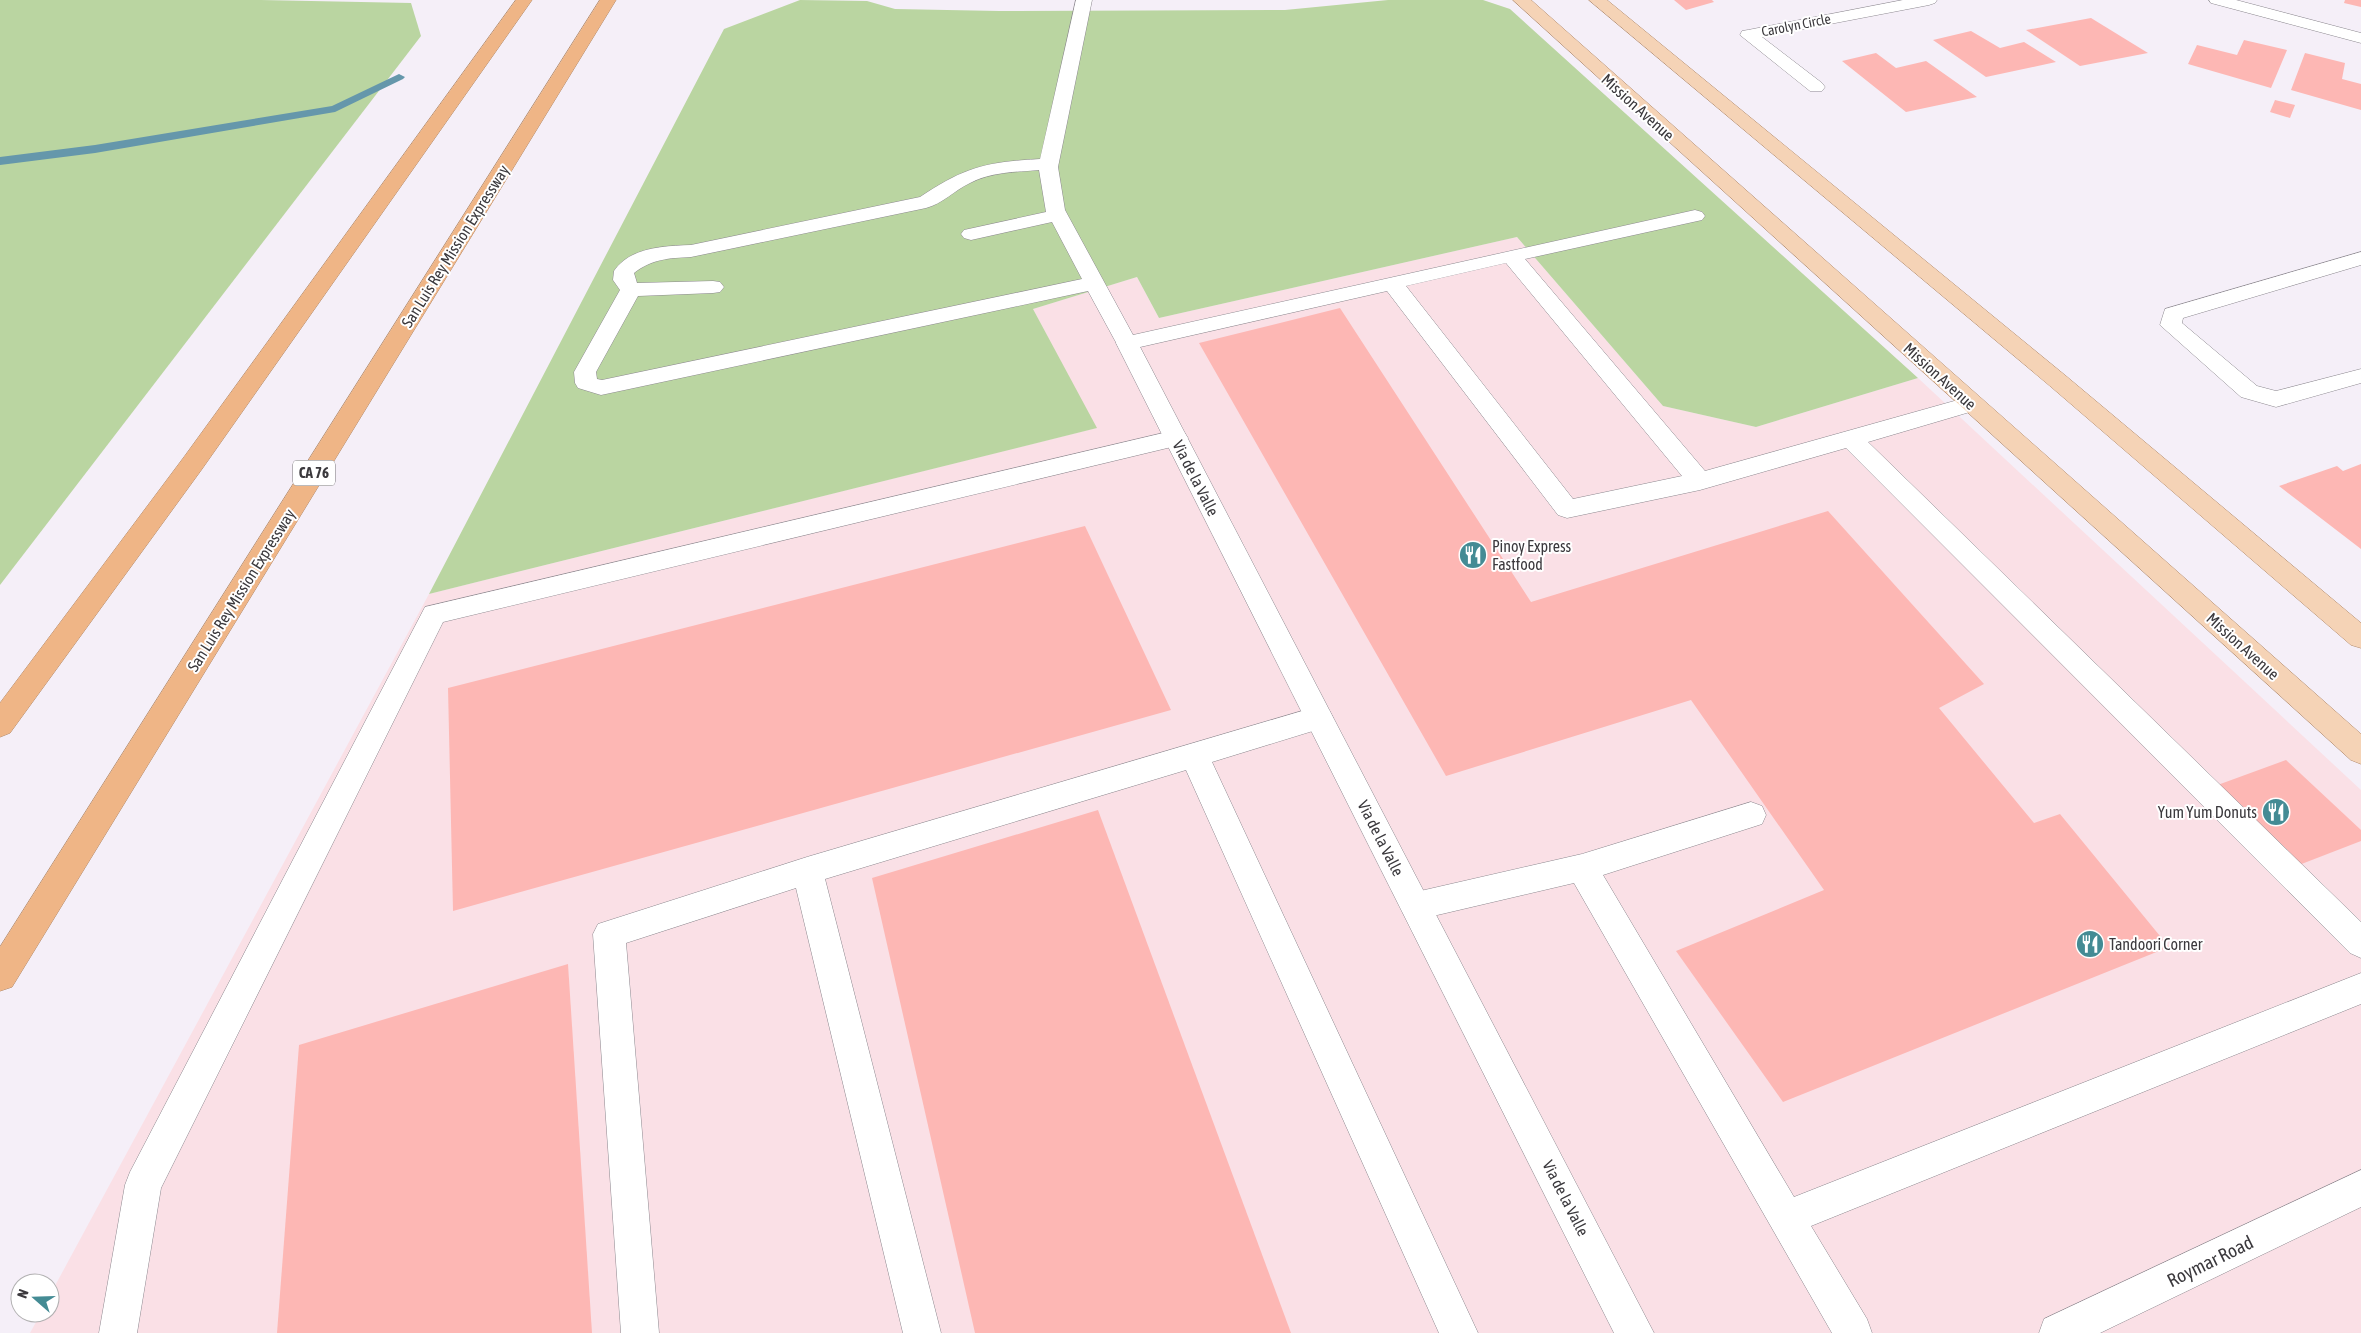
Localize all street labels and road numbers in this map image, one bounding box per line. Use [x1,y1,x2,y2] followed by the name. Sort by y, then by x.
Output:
[1760,10,1832,40] street label: Carolyn Circle
[1598,70,1678,144] street label: Mission Avenue
[398,161,513,331] street label: San Luis Rey Mission Expressway
[1900,339,1980,413] street label: Mission Avenue
[1169,437,1223,519] street label: Via de la Valle
[293,460,335,486] road number: CA 76
[184,505,299,675] street label: San Luis Rey Mission Expressway
[2203,609,2283,683] street label: Mission Avenue
[1354,797,1408,879] street label: Via de la Valle
[1539,1157,1593,1239] street label: Via de la Valle
[2163,1231,2257,1291] street label: Roymar Road

